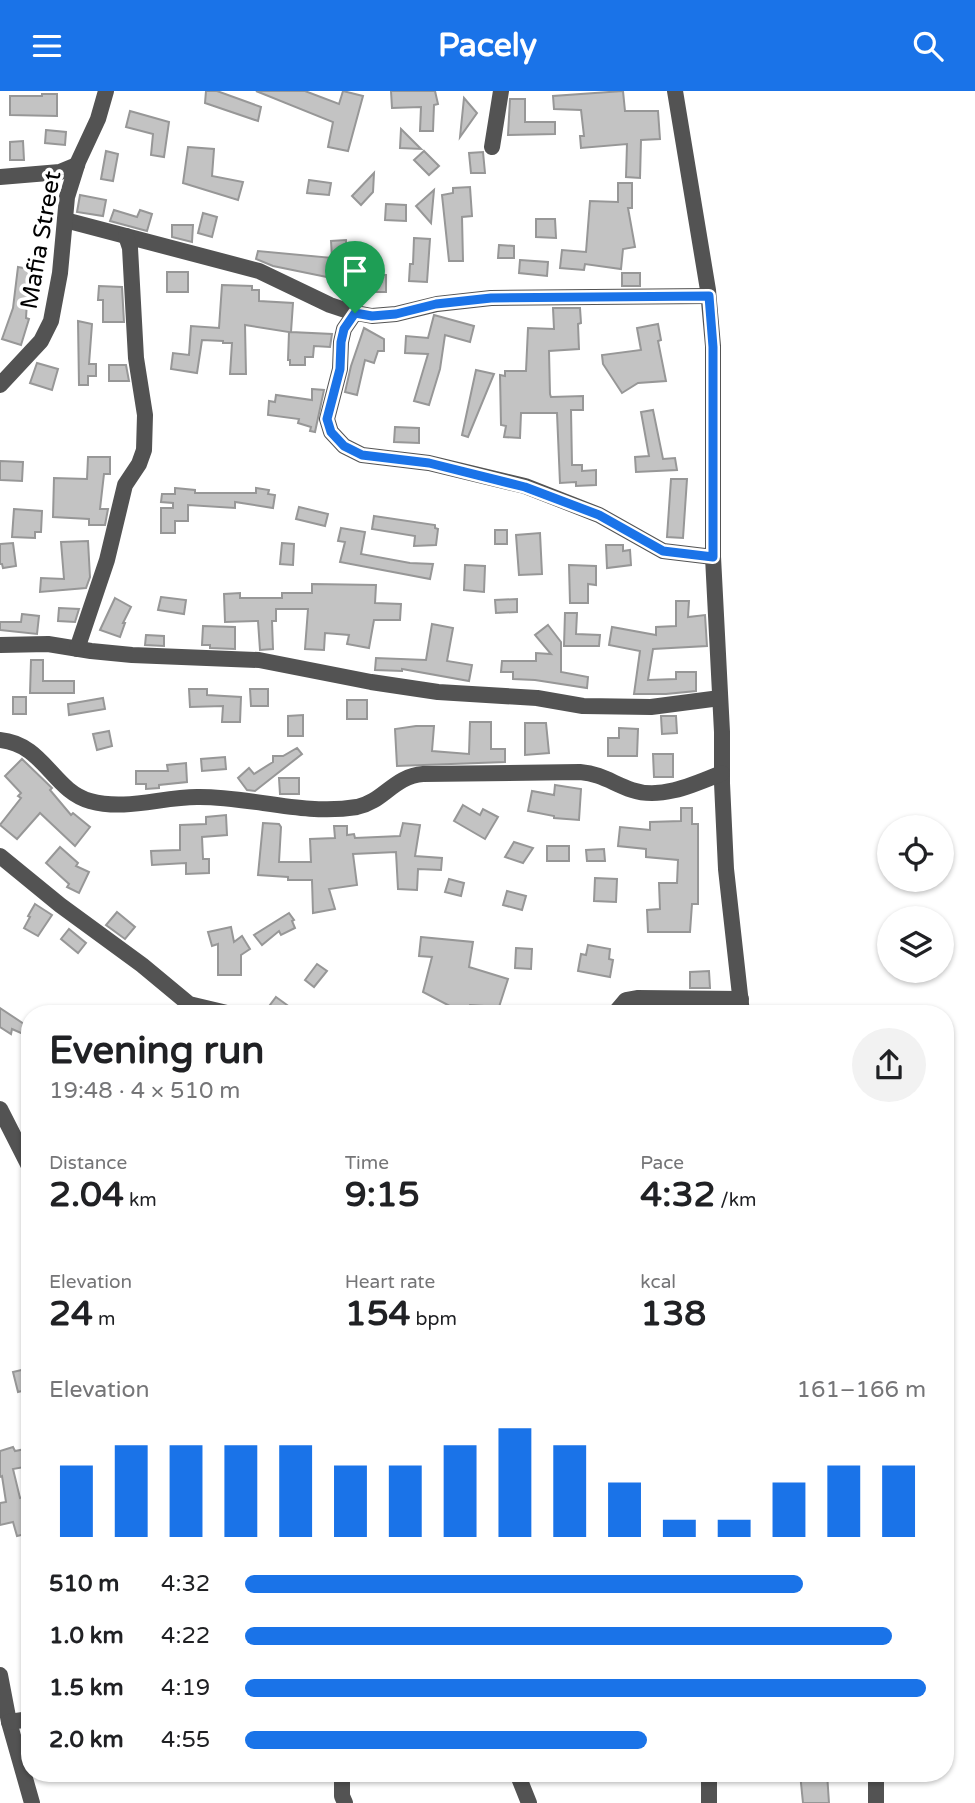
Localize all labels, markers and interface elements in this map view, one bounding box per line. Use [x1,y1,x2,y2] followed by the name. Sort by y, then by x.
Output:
[28,27,66,65] icon: menu
[438,27,537,65] text: Pacely
[909,27,947,65] icon: search
[15,169,67,311] street label: Mafia Street
[325,241,385,313] pin
[336,252,374,290] icon: arrive
[877,815,954,983] map controls
[877,815,954,892] button: locate
[877,906,954,983] button: layers
[49,1028,264,1074] text: Evening run
[852,1028,926,1102] button: share
[49,1077,240,1105] text: 19:48 · 4 × 510 m
[49,1152,127,1174] text: Distance
[345,1152,389,1174] text: Time
[640,1152,684,1174] text: Pace
[49,1174,124,1216] text: 2.04
[345,1174,420,1216] text: 9:15
[640,1174,715,1216] text: 4:32
[124,1189,157,1211] text: km
[715,1189,757,1211] text: /km
[49,1271,132,1293] text: Elevation
[345,1271,435,1293] text: Heart rate
[640,1271,676,1293] text: kcal
[49,1293,93,1335] text: 24
[345,1293,411,1335] text: 154
[640,1293,706,1335] text: 138
[93,1308,115,1330] text: m
[411,1308,457,1330] text: bpm
[49,1376,150,1404] text: Elevation
[797,1376,926,1404] text: 161–166 m
[49,1570,119,1598] text: 510 m
[161,1570,210,1598] text: 4:32
[49,1622,124,1650] text: 1.0 km
[161,1622,210,1650] text: 4:22
[49,1674,124,1702] text: 1.5 km
[161,1674,210,1702] text: 4:19
[49,1726,124,1754] text: 2.0 km
[161,1726,210,1754] text: 4:55

